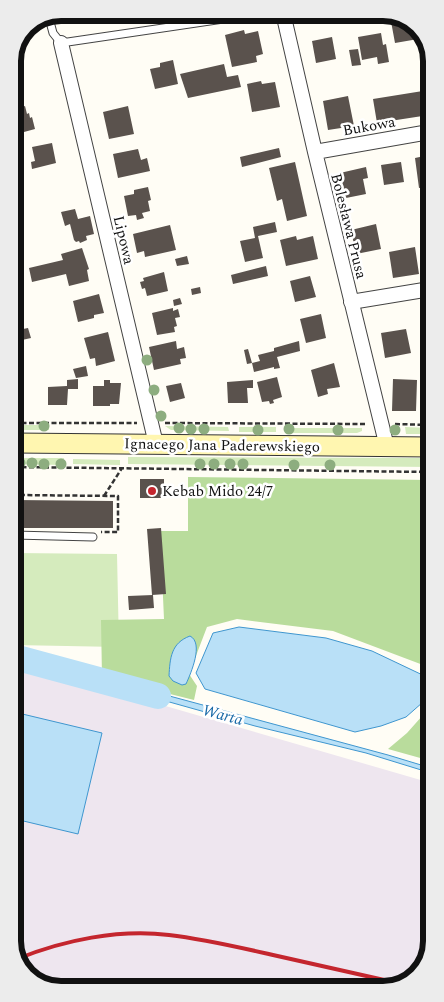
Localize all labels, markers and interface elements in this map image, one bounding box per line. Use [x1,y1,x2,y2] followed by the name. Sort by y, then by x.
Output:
[341,110,398,142] street label: Bukowa
[324,171,373,282] street label: Bolesława Prusa
[107,213,140,267] street label: Lipowa
[124,432,320,459] street label: Ignacego Jana Paderewskiego
[162,480,273,503] place label: Kebab Mido 24/7
[146,485,158,497] marker: Kebab Mido 24/7
[200,698,246,732] water label: Warta

